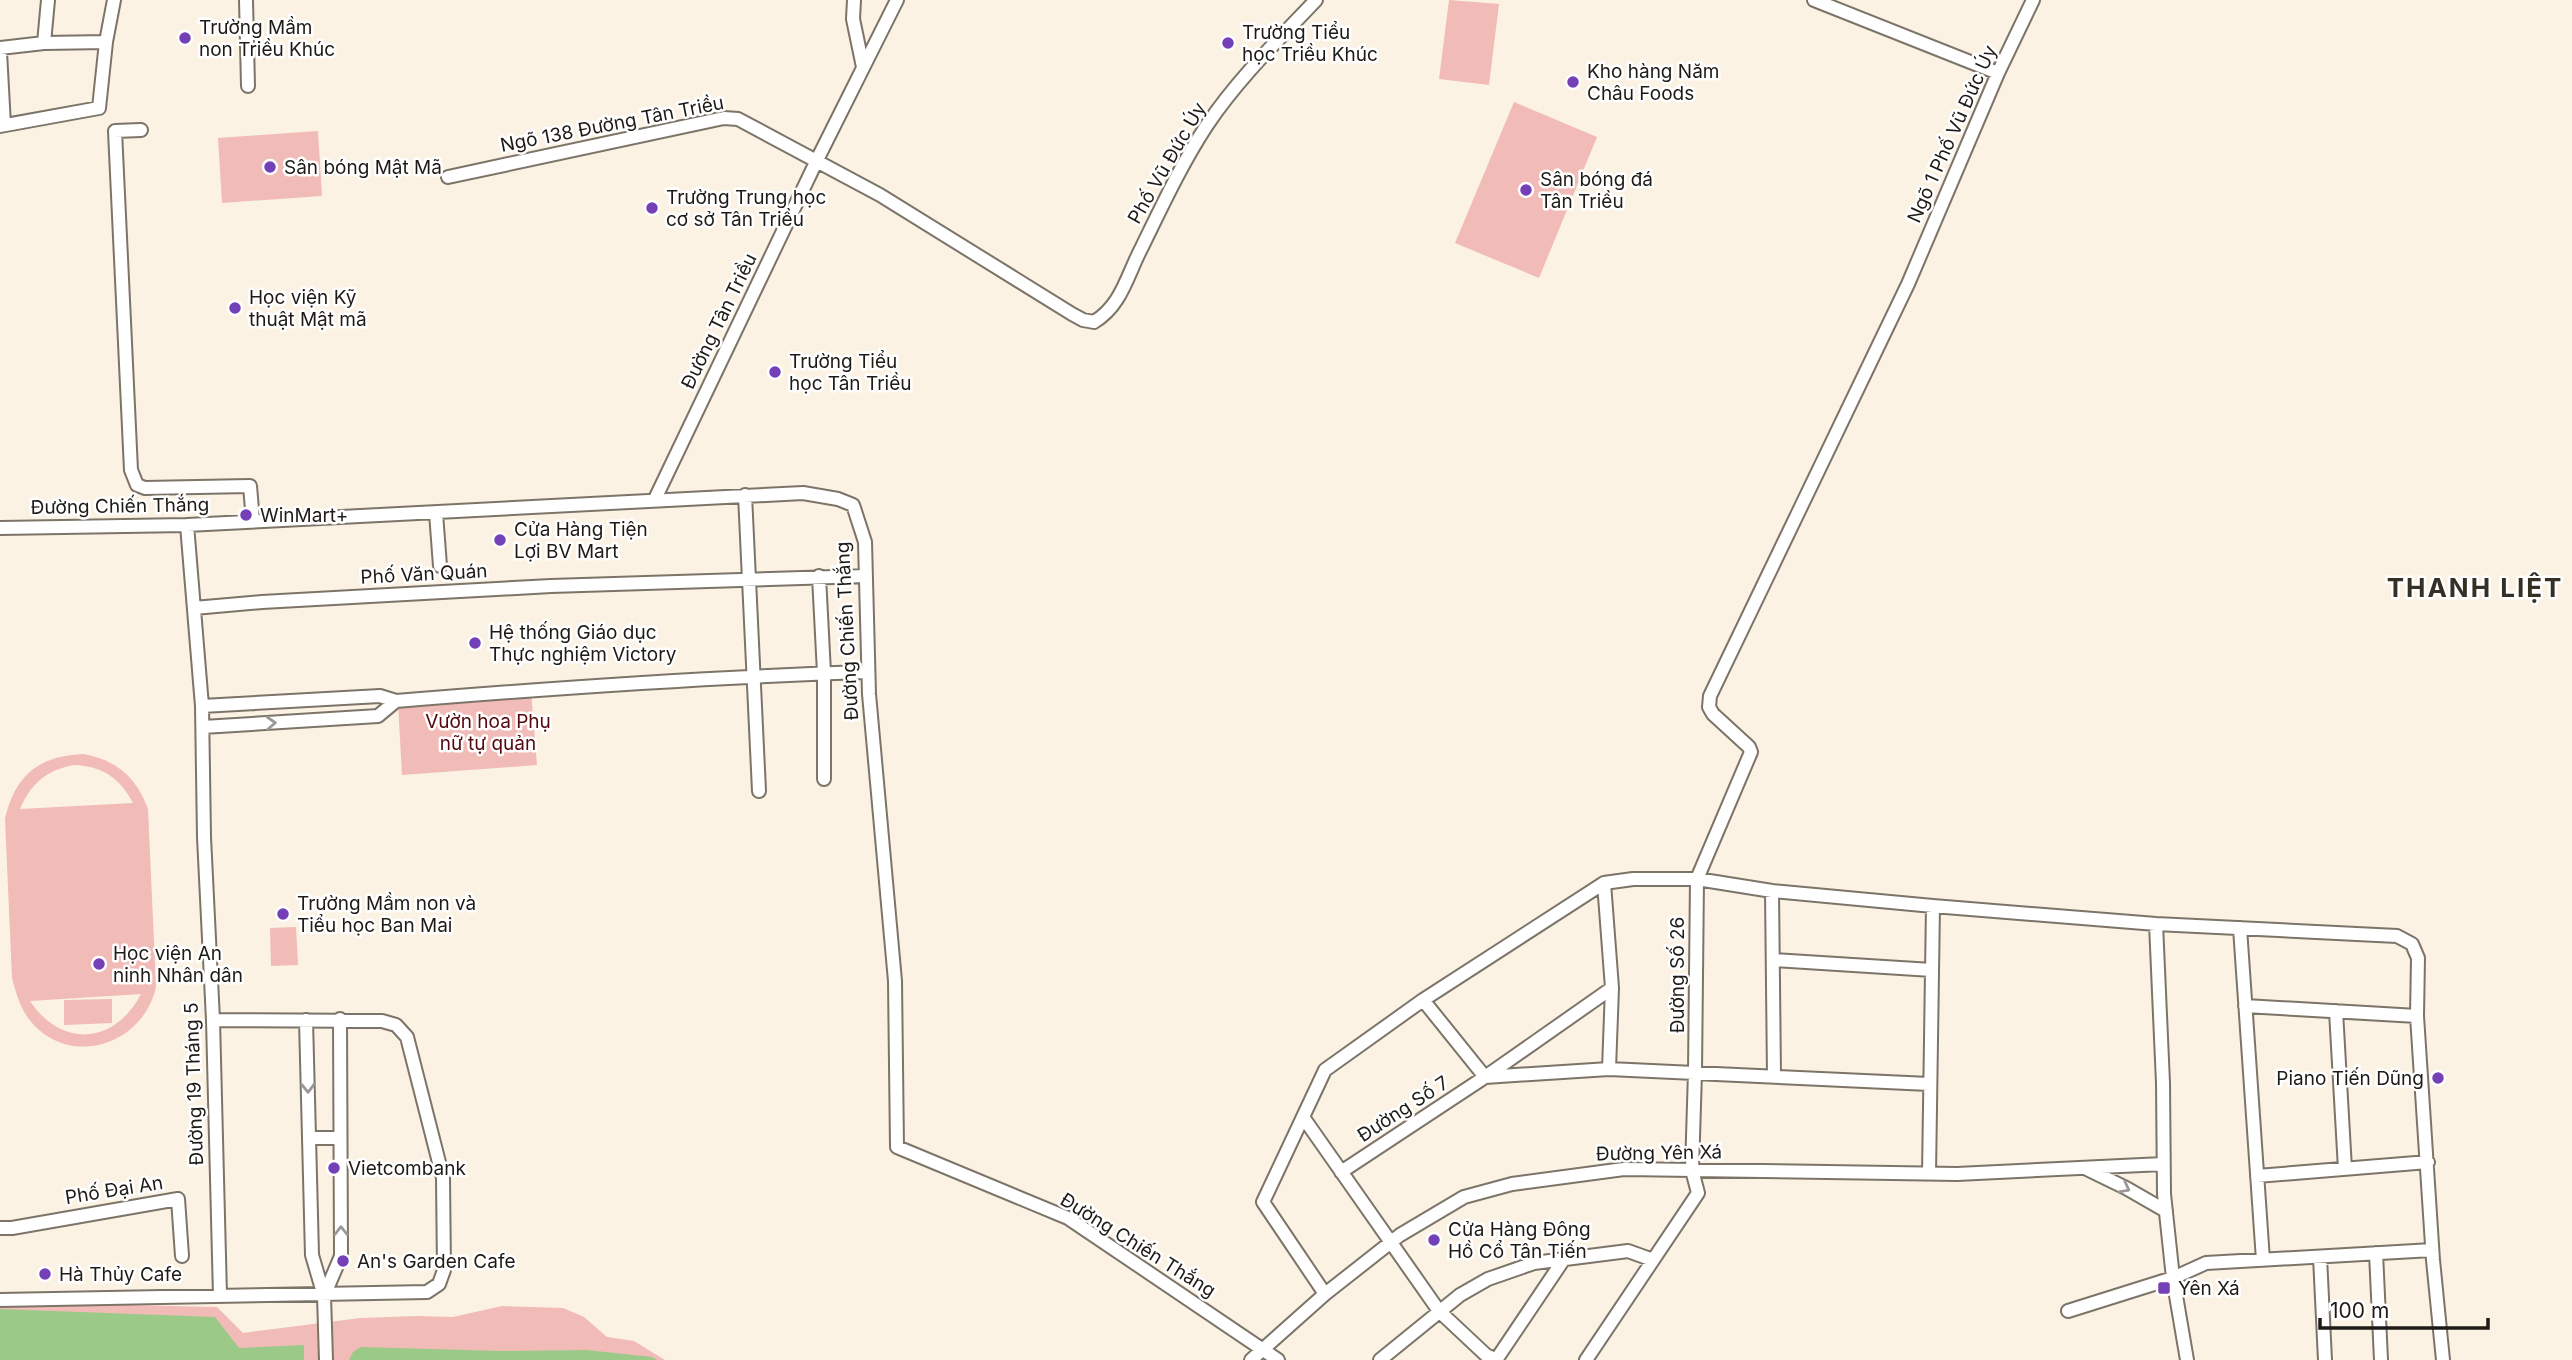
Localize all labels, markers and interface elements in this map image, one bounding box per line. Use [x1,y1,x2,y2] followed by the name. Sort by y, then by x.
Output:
[199,16,335,61] place label: Trường Mầm non Triều Khúc
[1242,21,1378,66] place label: Trường Tiểu học Triều Khúc
[177,30,193,46] marker: Trường Mầm non Triều Khúc
[1220,35,1236,51] marker: Trường Tiểu học Triều Khúc
[1902,41,2002,226] street label: Ngõ 1 Phố Vũ Đức Úy
[1587,60,1720,105] place label: Kho hàng Năm Châu Foods
[1565,74,1581,90] marker: Kho hàng Năm Châu Foods
[498,91,726,157] street label: Ngõ 138 Đường Tân Triều
[1122,97,1211,228] street label: Phố Vũ Đức Úy
[284,156,442,179] place label: Sân bóng Mật Mã
[262,159,278,175] marker: Sân bóng Mật Mã
[1540,168,1653,213] place label: Sân bóng đá Tân Triều
[1518,182,1534,198] marker: Sân bóng đá Tân Triều
[666,186,826,231] place label: Trường Trung học cơ sở Tân Triều
[644,200,660,216] marker: Trường Trung học cơ sở Tân Triều
[676,249,762,393] street label: Đường Tân Triều
[249,286,367,331] place label: Học viện Kỹ thuật Mật mã
[227,300,243,316] marker: Học viện Kỹ thuật Mật mã
[789,350,912,395] place label: Trường Tiểu học Tân Triều
[767,364,783,380] marker: Trường Tiểu học Tân Triều
[30,493,210,519] street label: Đường Chiến Thắng
[260,504,348,527] place label: WinMart+
[238,507,254,523] marker: WinMart+
[514,518,648,563] place label: Cửa Hàng Tiện Lợi BV Mart
[492,532,508,548] marker: Cửa Hàng Tiện Lợi BV Mart
[831,541,863,721] street label: Đường Chiến Thắng
[360,559,488,589] street label: Phố Văn Quán
[2387,572,2563,603] district label: THANH LIỆT
[489,621,677,666] place label: Hệ thống Giáo dục Thực nghiệm Victory
[467,635,483,651] marker: Hệ thống Giáo dục Thực nghiệm Victory
[425,710,551,755] park label: Vườn hoa Phụ nữ tự quản
[266,716,277,731] one-way arrow
[297,892,476,937] place label: Trường Mầm non và Tiểu học Ban Mai
[275,906,291,922] marker: Trường Mầm non và Tiểu học Ban Mai
[1666,917,1689,1033] street label: Đường Số 26
[113,942,243,987] place label: Học viện An ninh Nhân dân
[91,956,107,972] marker: Học viện An ninh Nhân dân
[180,1002,208,1166] street label: Đường 19 Tháng 5
[2276,1067,2424,1090] place label: Piano Tiến Dũng
[2430,1070,2446,1086] marker: Piano Tiến Dũng
[1353,1071,1453,1147] street label: Đường Số 7
[300,1083,315,1094] one-way arrow
[1596,1140,1722,1166] street label: Đường Yên Xá
[348,1157,466,1180] place label: Vietcombank
[326,1160,342,1176] marker: Vietcombank
[63,1171,165,1209] street label: Phố Đại An
[2118,1180,2131,1194] one-way arrow
[1056,1188,1220,1302] street label: Đường Chiến Thắng
[1448,1218,1591,1263] place label: Cửa Hàng Đông Hồ Cổ Tân Tiến
[333,1225,349,1236] one-way arrow
[1426,1232,1442,1248] marker: Cửa Hàng Đông Hồ Cổ Tân Tiến
[357,1250,515,1273] place label: An's Garden Cafe
[335,1253,351,1269] marker: An's Garden Cafe
[59,1263,182,1286] place label: Hà Thủy Cafe
[37,1266,53,1282] marker: Hà Thủy Cafe
[2178,1277,2240,1300] place label: Yên Xá
[2156,1280,2172,1296] marker: Yên Xá
[2320,1286,2488,1330] scale bar
[2330,1298,2389,1323] text: 100 m

